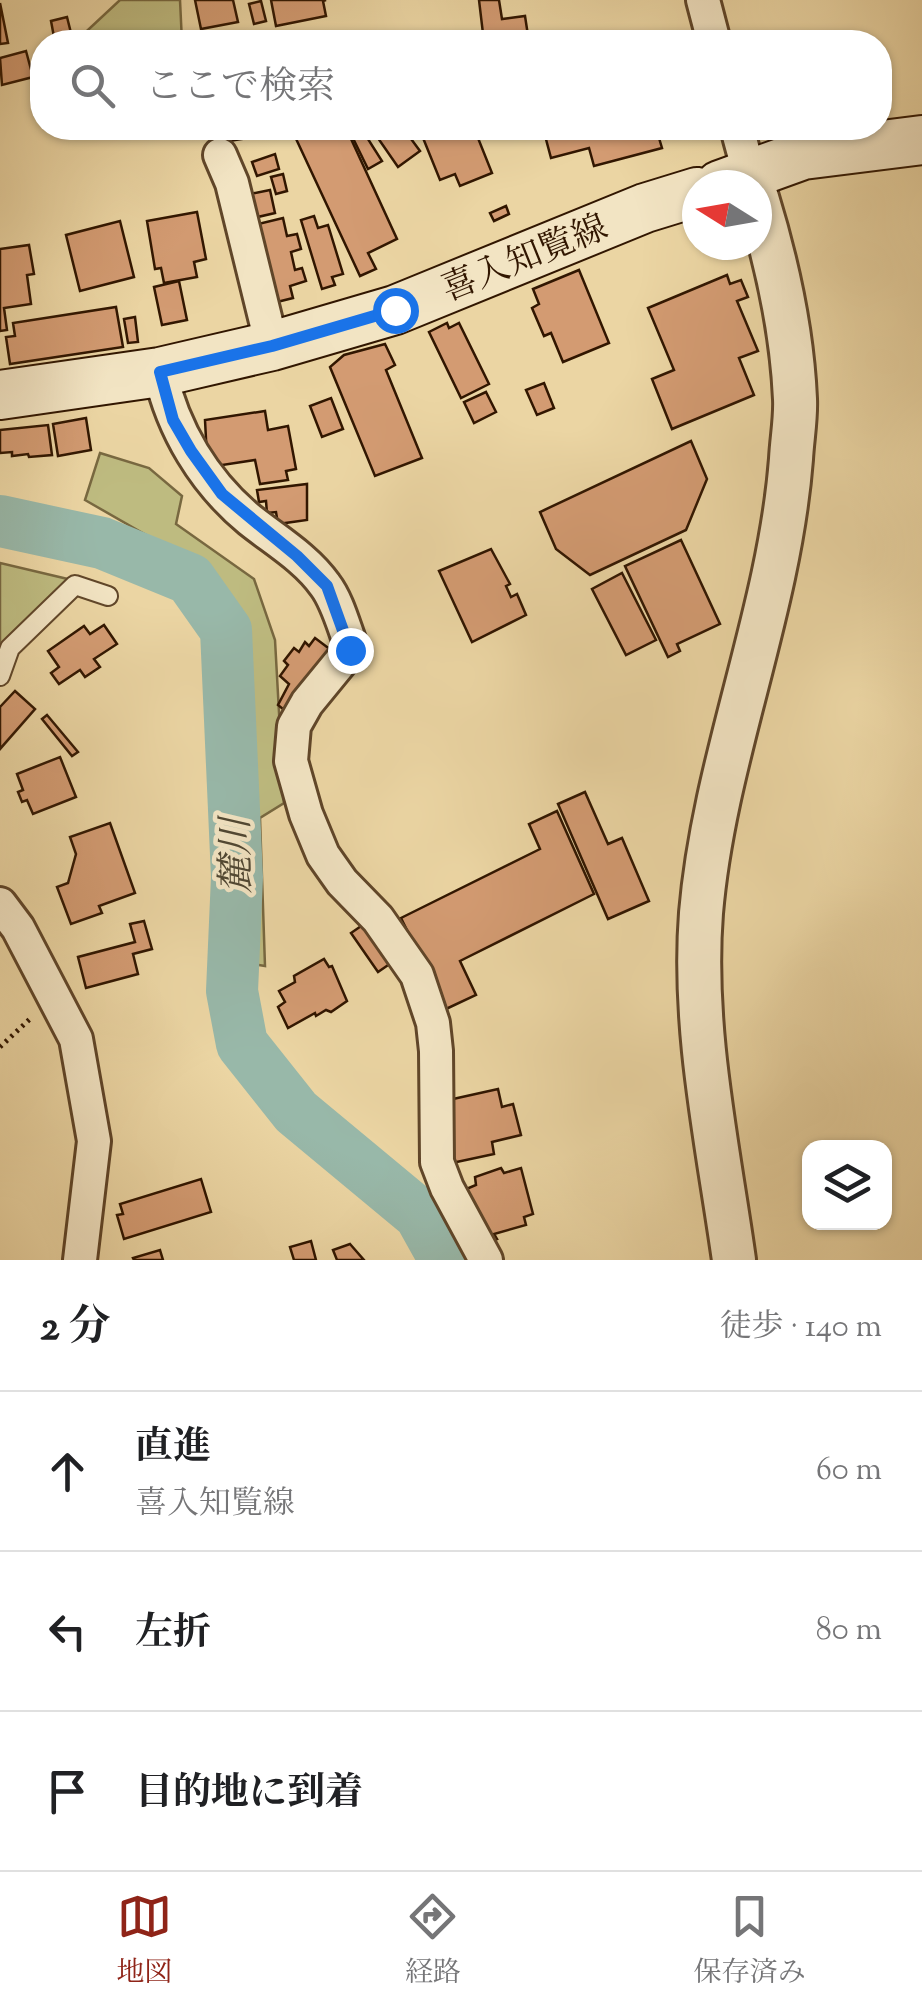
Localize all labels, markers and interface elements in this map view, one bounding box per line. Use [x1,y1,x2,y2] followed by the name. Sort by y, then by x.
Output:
[30,30,892,140] search box
[65,58,120,113] icon: search
[145,62,335,116] text: ここで検索
[682,170,772,260] north arrow
[435,204,616,317] street label: 喜入知覧線
[373,288,419,334] route start
[328,628,374,674] route end
[211,813,267,894] water label: 麓川
[802,1140,892,1230] map controls
[802,1140,892,1230] button: layers
[40,1299,111,1359] text: 2 分
[719,1305,882,1351] text: 徒歩 · 140 m
[135,1422,211,1476] text: 直進
[40,1444,95,1499] icon: ahead
[816,1448,882,1494] text: 60 m
[135,1482,295,1528] text: 喜入知覧線
[40,1604,95,1659] icon: left
[135,1608,211,1662] text: 左折
[816,1608,882,1654] text: 80 m
[40,1764,95,1819] icon: arrive
[135,1768,363,1822] text: 目的地に到着
[116,1889,172,1994] tab: 地図
[405,1889,461,1994] tab: 経路
[694,1889,806,1994] tab: 保存済み

